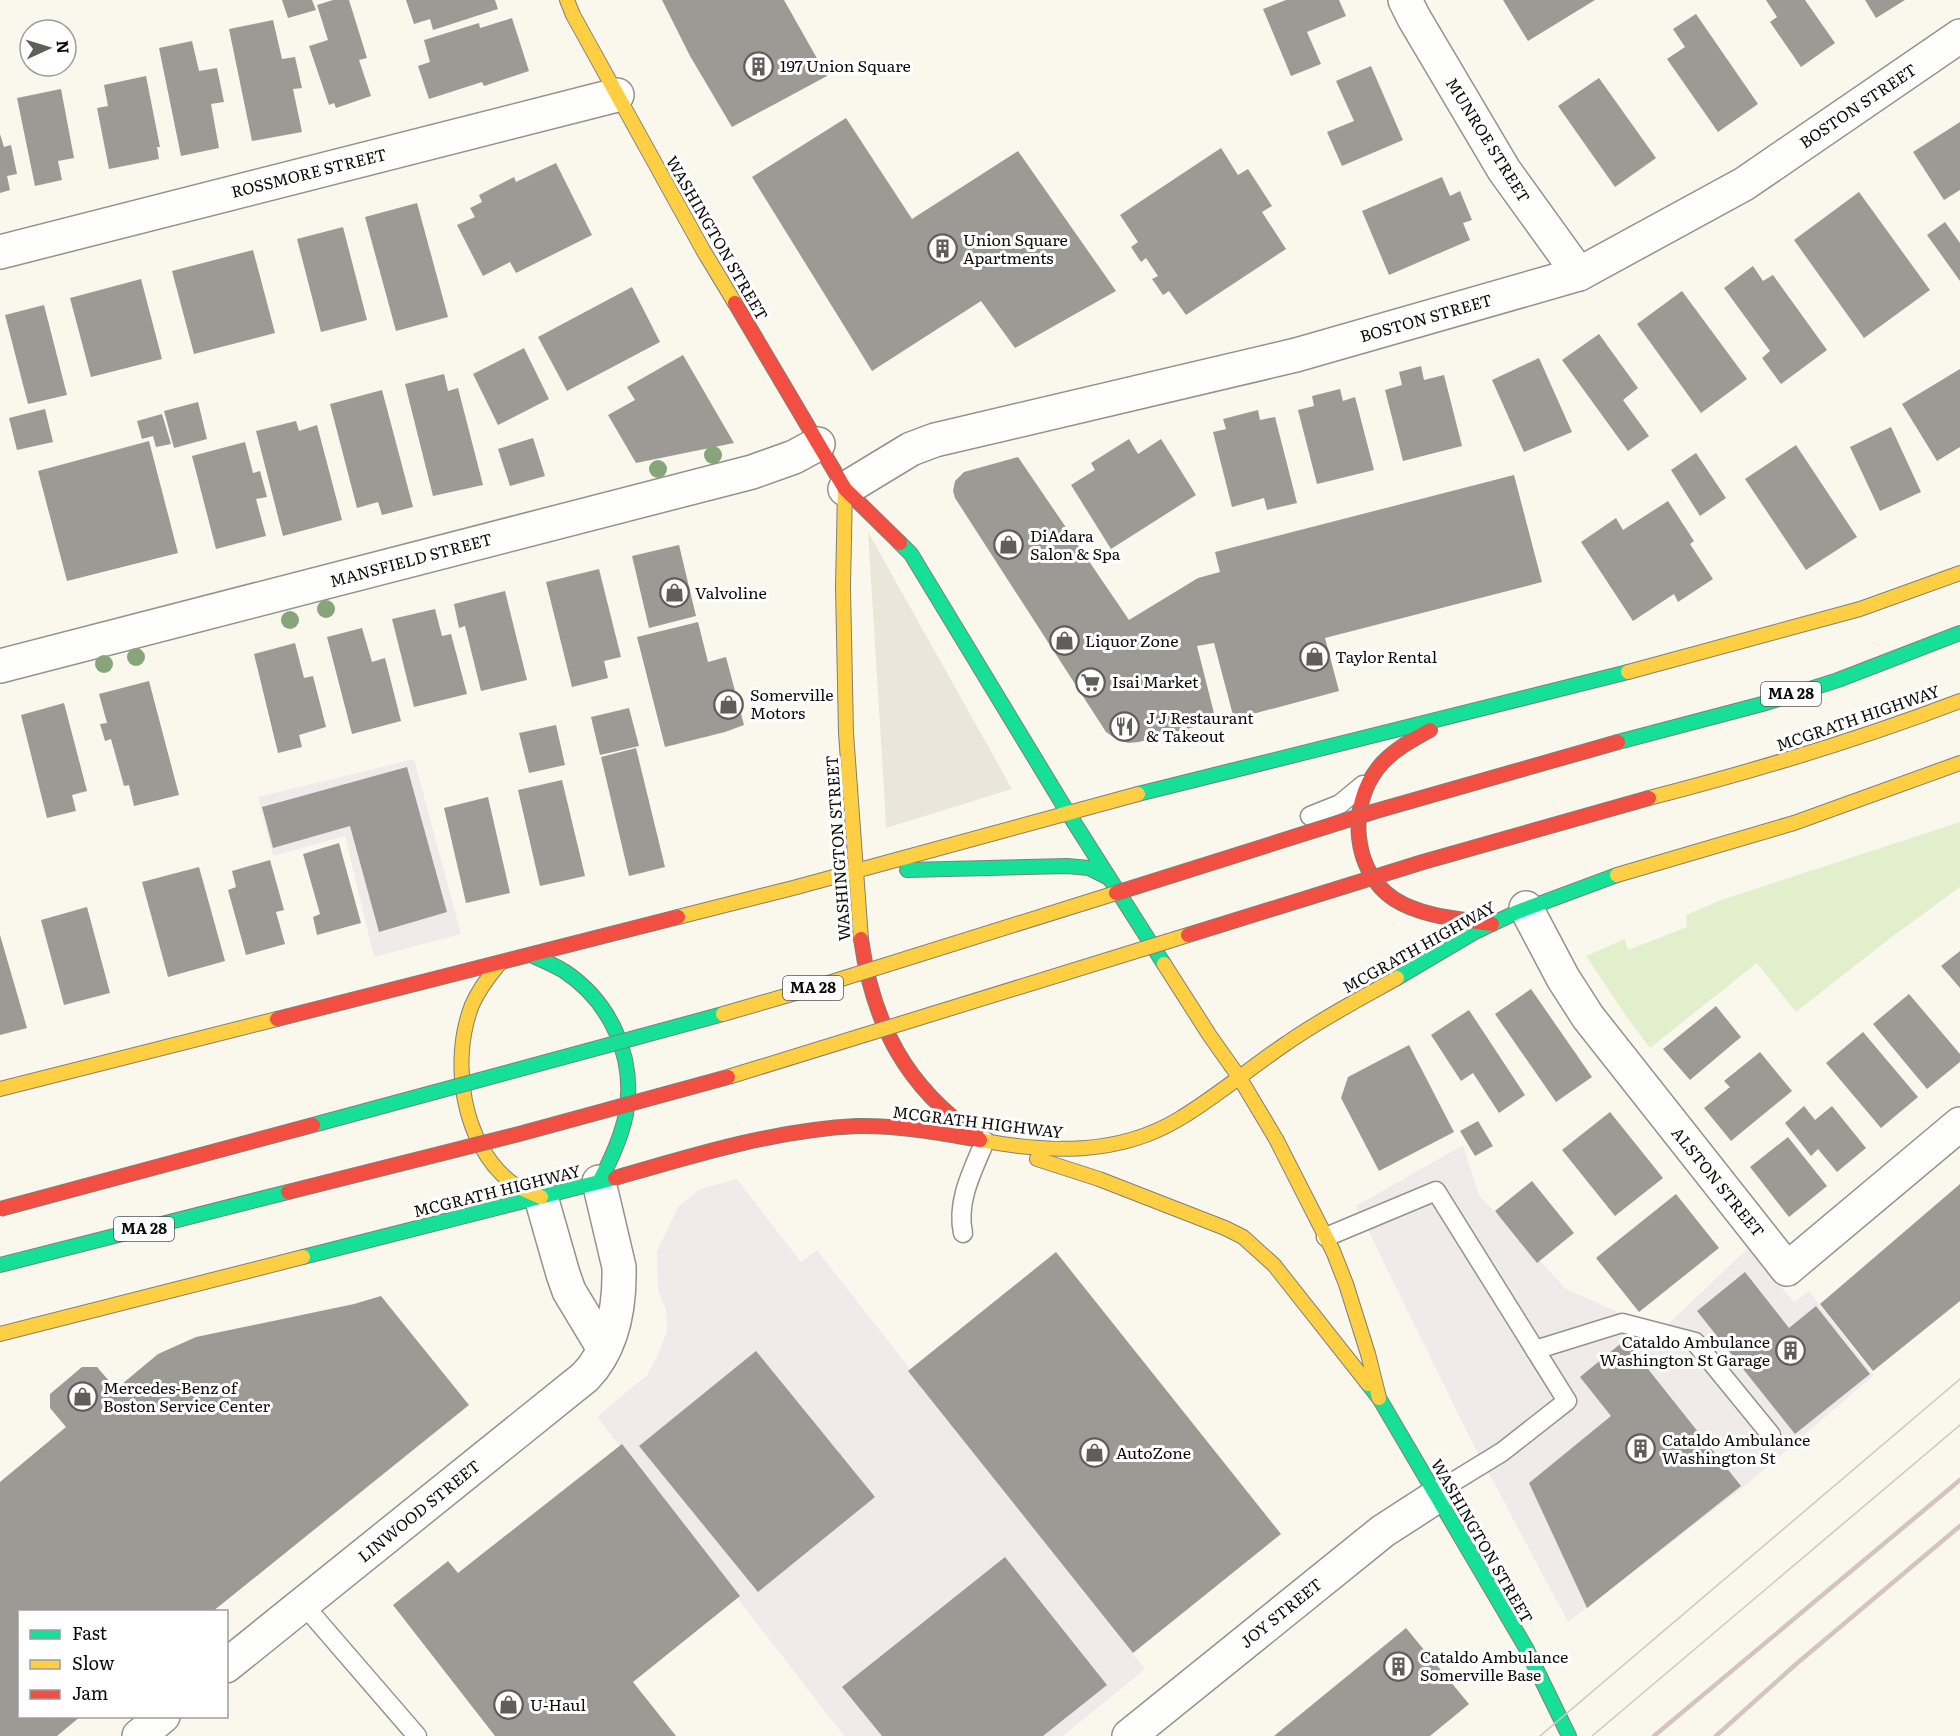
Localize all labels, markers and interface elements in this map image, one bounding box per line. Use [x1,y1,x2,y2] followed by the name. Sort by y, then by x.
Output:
[18,18,78,78] north arrow
[52,39,76,54] text: N
[743,50,775,82] building icon: 197 Union Square
[780,53,911,77] place label: 197 Union Square
[1794,57,1921,153] street label: BOSTON STREET
[1441,72,1537,207] street label: MUNROE STREET
[229,141,389,203] street label: ROSSMORE STREET
[661,151,775,324] street label: WASHINGTON STREET
[963,227,1068,269] place label: Union Square Apartments
[926,233,958,265] building icon: Union Square Apartments
[1357,287,1495,347] street label: BOSTON STREET
[1030,523,1121,565] place label: DiAdara Salon & Spa
[327,526,495,592] street label: MANSFIELD STREET
[993,529,1025,561] shop icon: DiAdara Salon & Spa
[658,577,690,609] shop icon: Valvoline
[695,580,767,604] place label: Valvoline
[1048,625,1080,657] shop icon: Liquor Zone
[1085,628,1179,652] place label: Liquor Zone
[1298,641,1330,673] shop icon: Taylor Rental
[1335,644,1437,668] place label: Taylor Rental
[1075,666,1107,698] supermarket icon: Isai Market
[1112,669,1199,693] place label: Isai Market
[1773,678,1943,756] street label: MCGRATH HIGHWAY
[750,682,834,724] place label: Somerville Motors
[1761,682,1821,706] road number: MA 28
[713,688,745,720] shop icon: Somerville Motors
[1146,705,1254,747] place label: J J Restaurant & Takeout
[1109,711,1141,743] restaurant icon: J J Restaurant & Takeout
[819,754,855,942] street label: WASHINGTON STREET
[1338,894,1500,998] street label: MCGRATH HIGHWAY
[783,976,843,1000] road number: MA 28
[891,1099,1065,1143] street label: MCGRATH HIGHWAY
[1667,1121,1771,1242] street label: ALSTON STREET
[411,1157,583,1222] street label: MCGRATH HIGHWAY
[114,1217,174,1241] road number: MA 28
[1600,1329,1770,1371] place label: Cataldo Ambulance Washington St Garage
[1775,1335,1807,1367] building icon: Cataldo Ambulance Washington St Garage
[103,1375,271,1417] place label: Mercedes-Benz of Boston Service Center
[66,1381,98,1413] shop icon: Mercedes-Benz of Boston Service Center
[1662,1427,1810,1469] place label: Cataldo Ambulance Washington St
[1625,1433,1657,1465] building icon: Cataldo Ambulance Washington St
[1079,1437,1111,1469] shop icon: AutoZone
[1116,1440,1191,1464] place label: AutoZone
[352,1453,485,1567] street label: LINWOOD STREET
[1426,1454,1540,1627] street label: WASHINGTON STREET
[1234,1572,1327,1653] street label: JOY STREET
[18,1610,228,1718] legend
[72,1619,108,1646] text: Fast
[1420,1644,1568,1686] place label: Cataldo Ambulance Somerville Base
[72,1649,115,1676] text: Slow
[1383,1650,1415,1682] building icon: Cataldo Ambulance Somerville Base
[72,1679,108,1706] text: Jam
[493,1689,525,1721] shop icon: U-Haul
[530,1692,586,1716] place label: U-Haul

